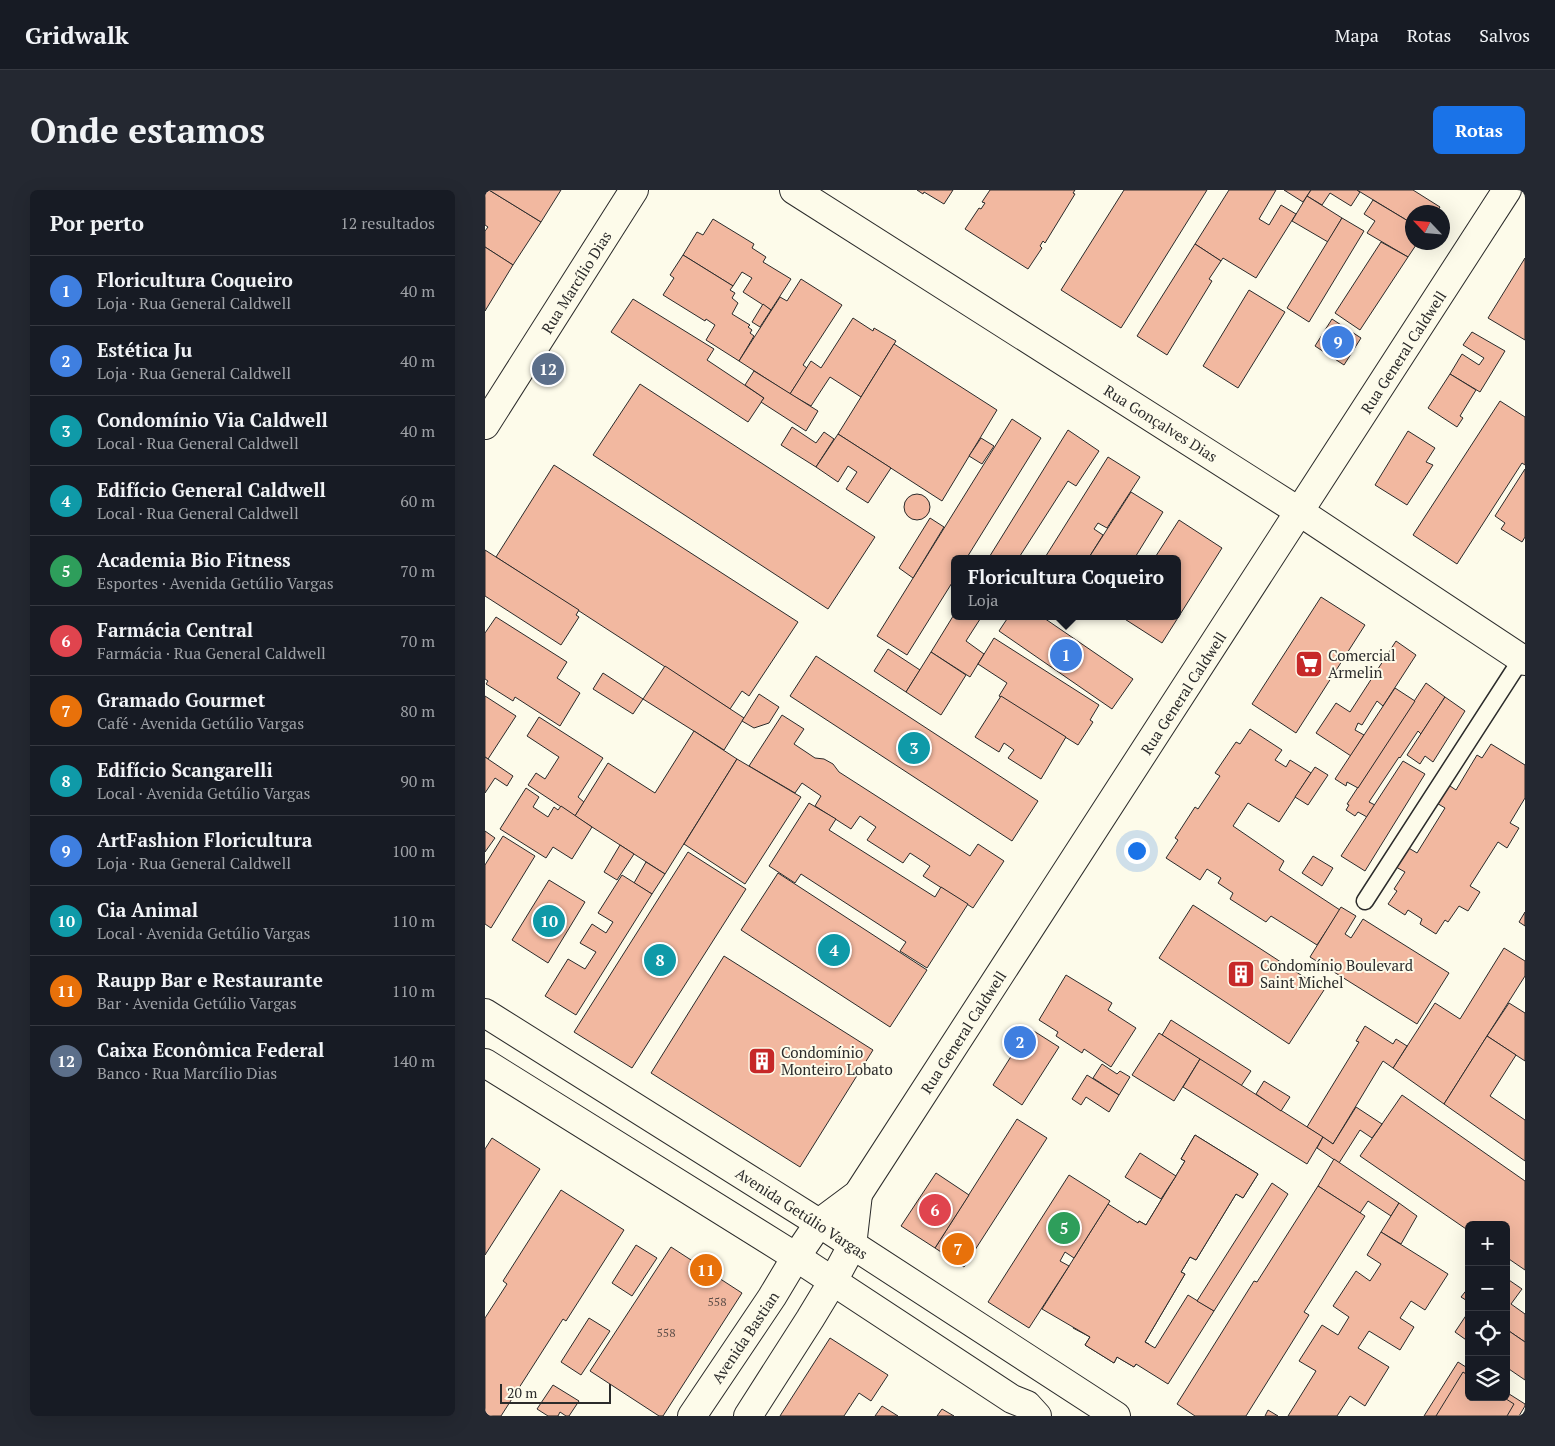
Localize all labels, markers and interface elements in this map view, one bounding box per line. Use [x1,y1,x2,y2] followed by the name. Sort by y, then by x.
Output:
[25,19,129,51] text: Gridwalk
[1335,23,1379,47] text: Mapa
[1407,23,1451,47] text: Rotas
[1479,23,1530,47] text: Salvos
[1433,106,1525,154] button: Rotas
[30,107,265,153] text: Onde estamos
[1405,205,1450,250] north arrow
[50,209,144,237] text: Por perto
[340,212,435,234] text: 12 resultados
[536,227,616,337] street label: Rua Marcílio Dias
[97,267,293,292] text: Floricultura Coqueiro
[61,280,71,302] text: 1
[400,280,435,302] text: 40 m
[1356,287,1450,417] street label: Rua General Caldwell
[97,292,291,314] text: Loja · Rua General Caldwell
[1322,323,1354,361] pin: 9
[97,337,192,362] text: Estética Ju
[61,350,71,372] text: 2
[400,350,435,372] text: 40 m
[532,350,564,388] pin: 12
[97,362,291,384] text: Loja · Rua General Caldwell
[1100,380,1222,466] street label: Rua Gonçalves Dias
[97,407,328,432] text: Condomínio Via Caldwell
[61,420,71,442] text: 3
[400,420,435,442] text: 40 m
[97,432,299,454] text: Local · Rua General Caldwell
[97,477,326,502] text: Edifício General Caldwell
[61,490,71,512] text: 4
[400,490,435,512] text: 60 m
[97,502,299,524] text: Local · Rua General Caldwell
[97,547,291,572] text: Academia Bio Fitness
[951,555,1181,620] popup
[61,560,71,582] text: 5
[400,560,435,582] text: 70 m
[968,564,1164,589] text: Floricultura Coqueiro
[97,572,334,594] text: Esportes · Avenida Getúlio Vargas
[968,589,998,611] text: Loja
[97,617,253,642] text: Farmácia Central
[1136,628,1230,758] street label: Rua General Caldwell
[61,630,71,652] text: 6
[400,630,435,652] text: 70 m
[1050,636,1082,674] pin: 1
[97,642,326,664] text: Farmácia · Rua General Caldwell
[1328,645,1395,682] place label: Comercial Armelin
[1294,649,1324,679] supermarket icon: Comercial Armelin
[97,687,265,712] text: Gramado Gourmet
[61,700,71,722] text: 7
[400,700,435,722] text: 80 m
[97,712,304,734] text: Café · Avenida Getúlio Vargas
[898,729,930,767] pin: 3
[97,757,273,782] text: Edifício Scangarelli
[61,770,71,792] text: 8
[400,770,435,792] text: 90 m
[97,782,311,804] text: Local · Avenida Getúlio Vargas
[97,827,312,852] text: ArtFashion Floricultura
[1124,838,1150,864] your location
[61,840,71,862] text: 9
[392,840,435,862] text: 100 m
[97,852,291,874] text: Loja · Rua General Caldwell
[97,897,198,922] text: Cia Animal
[533,902,565,940] pin: 10
[57,910,75,932] text: 10
[392,910,435,932] text: 110 m
[97,922,311,944] text: Local · Avenida Getúlio Vargas
[818,931,850,969] pin: 4
[644,941,676,979] pin: 8
[1260,955,1413,992] place label: Condomínio Boulevard Saint Michel
[1226,959,1256,989] building icon: Condomínio Boulevard Saint Michel
[97,967,323,992] text: Raupp Bar e Restaurante
[916,967,1010,1097] street label: Rua General Caldwell
[57,980,75,1002] text: 11
[392,980,435,1002] text: 110 m
[97,992,297,1014] text: Bar · Avenida Getúlio Vargas
[1004,1023,1036,1061] pin: 2
[97,1037,324,1062] text: Caixa Econômica Federal
[781,1042,893,1079] place label: Condomínio Monteiro Lobato
[747,1046,777,1076] building icon: Condomínio Monteiro Lobato
[57,1050,75,1072] text: 12
[392,1050,435,1072] text: 140 m
[97,1062,277,1084] text: Banco · Rua Marcílio Dias
[732,1163,872,1263] street label: Avenida Getúlio Vargas
[919,1191,951,1229] pin: 6
[1048,1209,1080,1247] pin: 5
[1465,1221,1510,1401] map controls
[1465,1221,1510,1266] button: +
[942,1230,974,1268] pin: 7
[690,1251,722,1289] pin: 11
[1465,1266,1510,1311] button: −
[707,1287,783,1387] street label: Avenida Bastian
[707,1294,727,1309] house number: 558
[1465,1311,1510,1356] button: locate
[656,1325,676,1340] house number: 558
[1465,1356,1510,1401] button: layers
[500,1381,611,1404] scale bar
[507,1383,537,1402] text: 20 m

